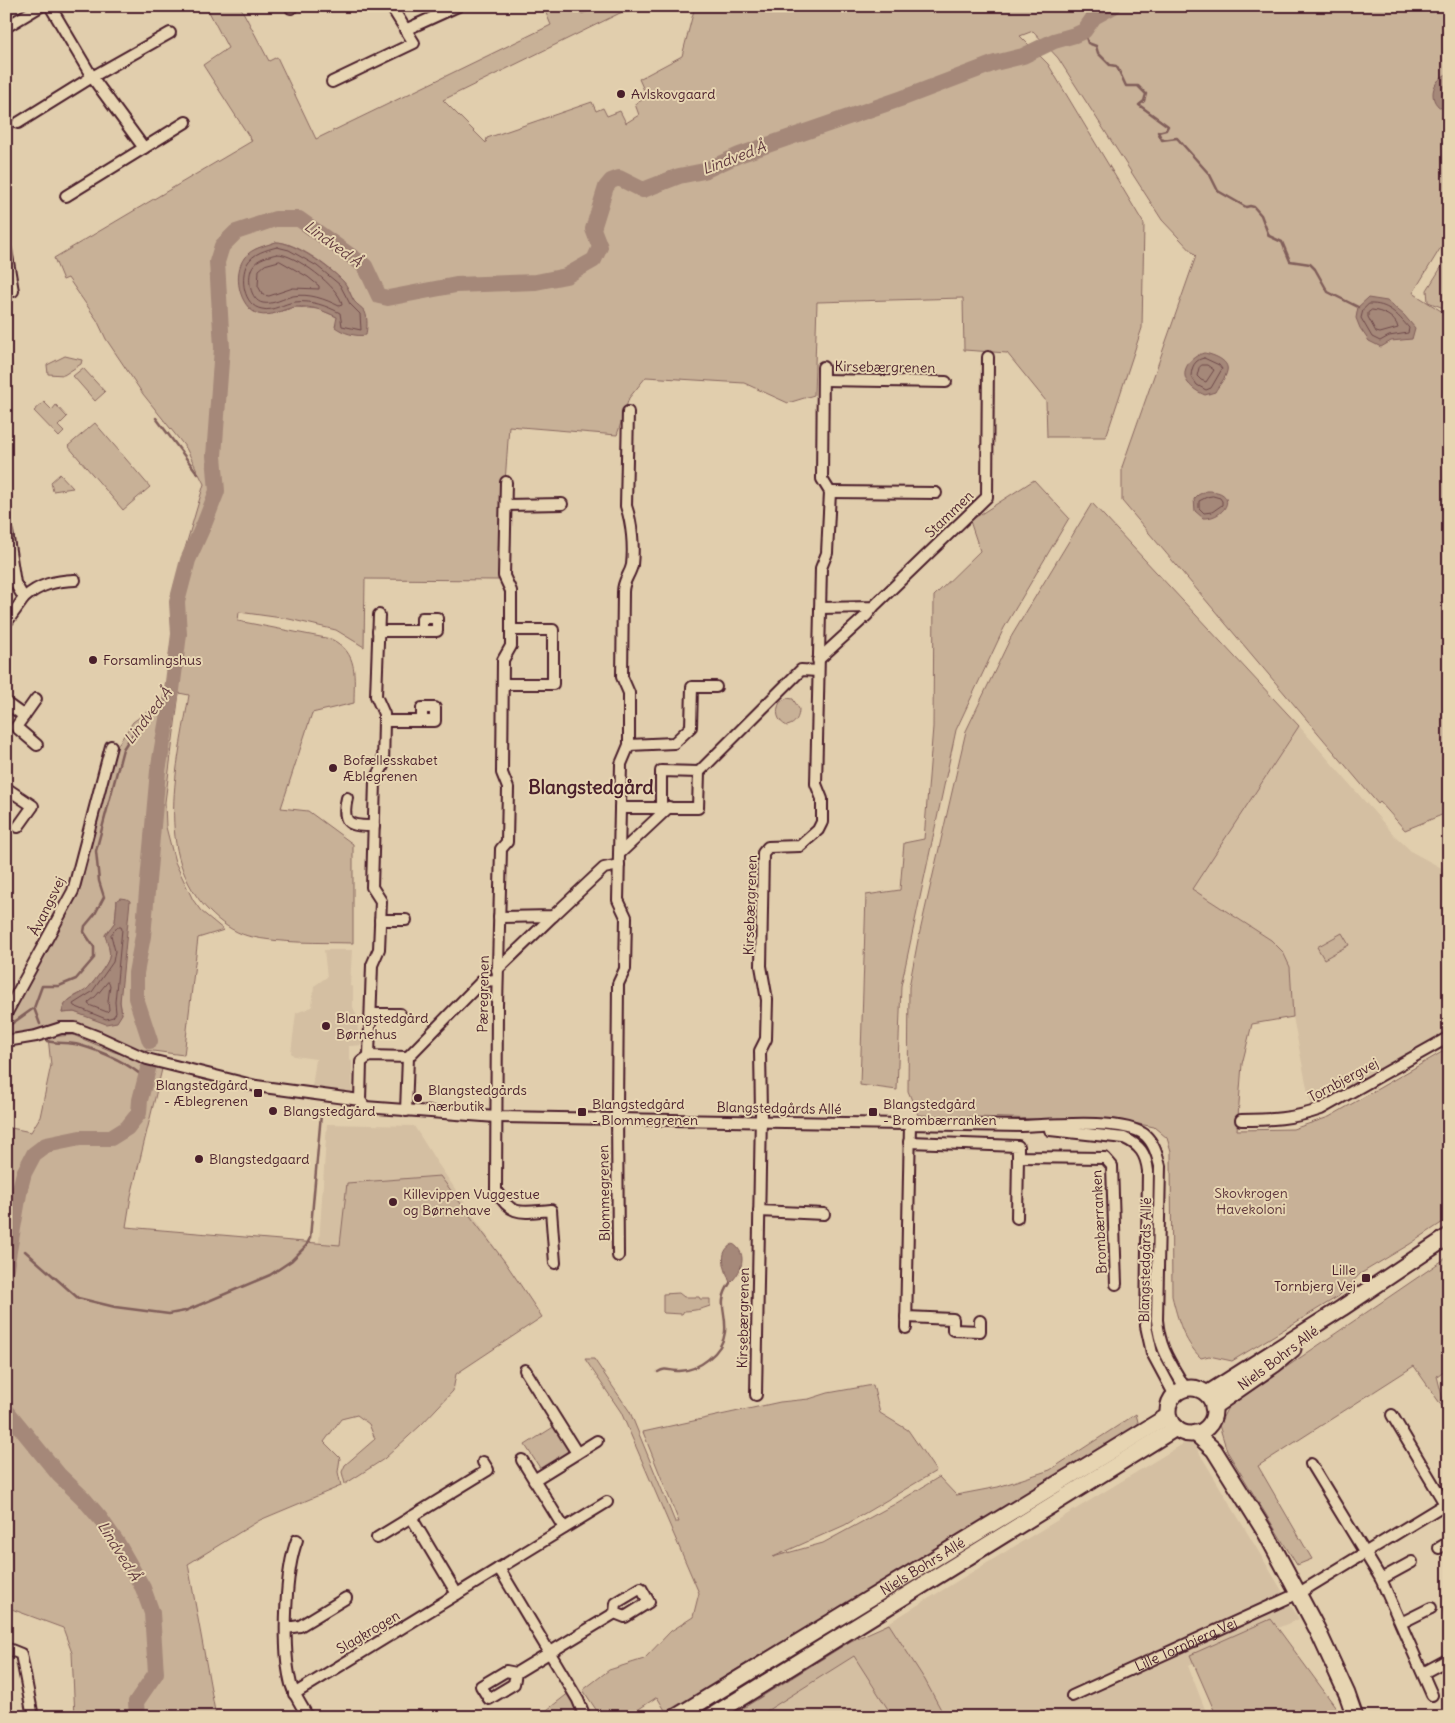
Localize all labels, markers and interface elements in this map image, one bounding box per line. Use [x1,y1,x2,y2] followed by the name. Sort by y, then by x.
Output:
[631,85,715,103] place label: Avlskovgaard
[615,88,627,100] marker: Avlskovgaard
[699,136,770,178] water label: Lindved Å
[301,216,367,272] water label: Lindved Å
[834,357,936,377] street label: Kirsebærgrenen
[921,487,977,541] street label: Stammen
[103,651,202,669] place label: Forsamlingshus
[87,654,99,666] marker: Forsamlingshus
[120,683,176,748] water label: Lindved Å
[343,751,438,785] place label: Bofællesskabet Æblegrenen
[327,762,339,774] marker: Bofællesskabet Æblegrenen
[528,775,654,799] district label: Blangstedgård
[739,854,761,956] street label: Kirsebærgrenen
[25,874,69,938] street label: Åvangsvej
[473,955,493,1033] street label: Pæregrenen
[336,1009,429,1043] place label: Blangstedgård Børnehus
[320,1020,332,1032] marker: Blangstedgård Børnehus
[1305,1054,1381,1106] street label: Tornbjergvej
[155,1076,248,1110] place label: Blangstedgård - Æblegrenen
[428,1081,527,1115] place label: Blangstedgårds nærbutik
[252,1087,264,1099] marker: Blangstedgård - Æblegrenen
[412,1092,424,1104] marker: Blangstedgårds nærbutik
[592,1095,698,1129] place label: Blangstedgård - Blommegrenen
[883,1095,997,1129] place label: Blangstedgård - Brombærranken
[716,1098,842,1118] street label: Blangstedgårds Allé
[283,1102,376,1120] place label: Blangstedgård
[267,1105,279,1117] marker: Blangstedgård
[576,1106,588,1118] marker: Blangstedgård - Blommegrenen
[867,1106,879,1118] marker: Blangstedgård - Brombærranken
[594,1145,614,1241] street label: Blommegrenen
[209,1150,309,1168] place label: Blangstedgaard
[193,1153,205,1165] marker: Blangstedgaard
[1087,1169,1111,1275] street label: Brombærranken
[1214,1184,1288,1218] park label: Skovkrogen Havekoloni
[403,1185,540,1219] place label: Killevippen Vuggestue og Børnehave
[387,1196,399,1208] marker: Killevippen Vuggestue og Børnehave
[1135,1197,1155,1323] street label: Blangstedgårds Allé
[1274,1261,1356,1295] place label: Lille Tornbjerg Vej
[733,1267,753,1369] street label: Kirsebærgrenen
[1360,1272,1372,1284] marker: Lille Tornbjerg Vej
[1234,1322,1322,1394] street label: Niels Bohrs Allé
[94,1518,146,1585] water label: Lindved Å
[877,1533,968,1599] street label: Niels Bohrs Allé
[333,1606,403,1658] street label: Slagkrogen
[1132,1613,1240,1675] street label: Lille Tornbjerg Vej

